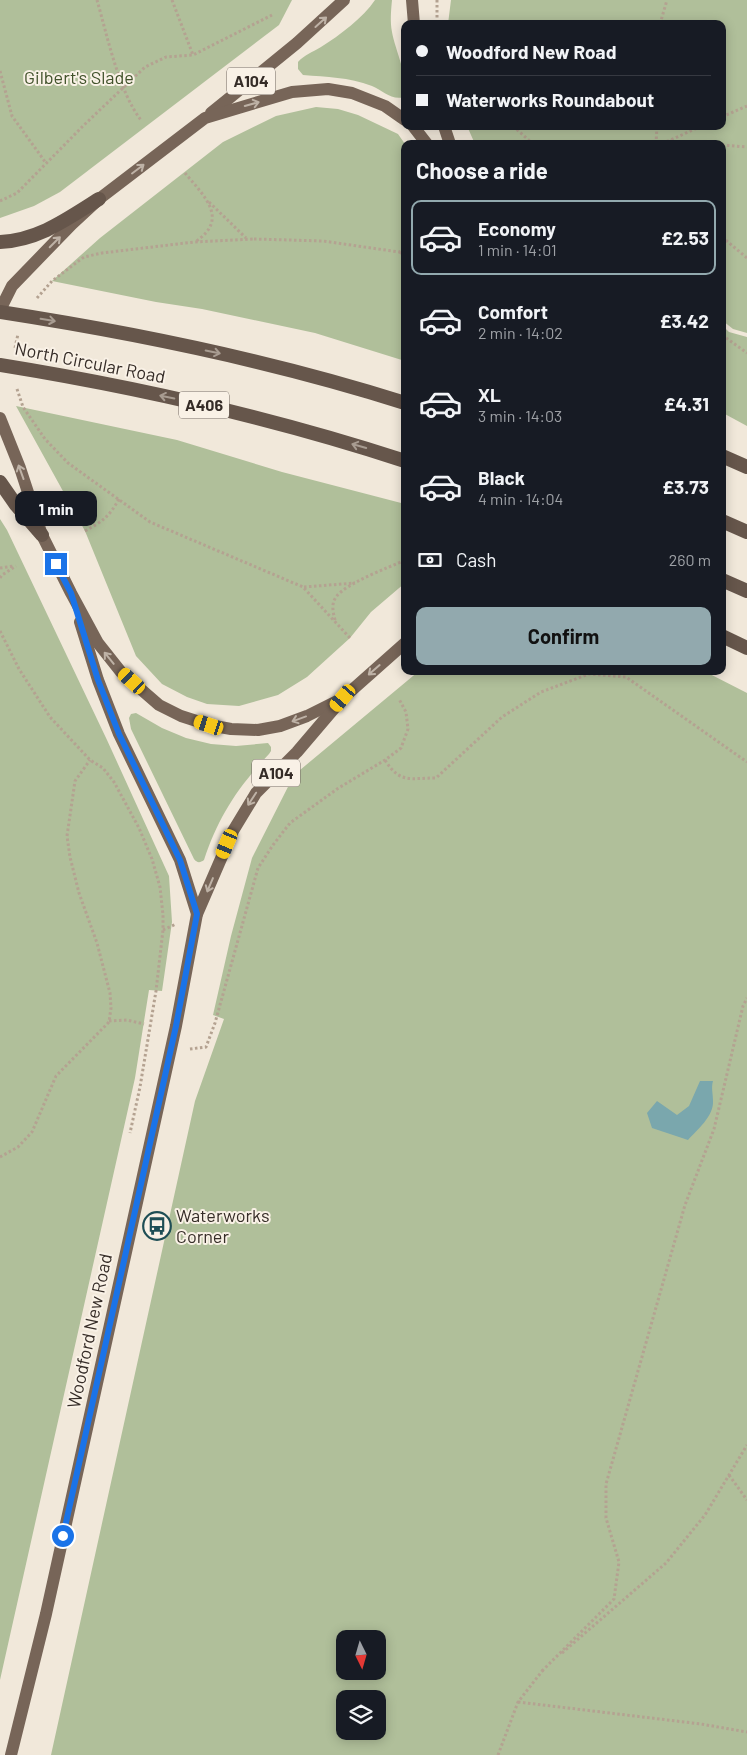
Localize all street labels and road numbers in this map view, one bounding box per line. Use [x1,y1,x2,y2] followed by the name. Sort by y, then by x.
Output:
[227,68,275,94] road number: A104
[13,337,167,387] street label: North Circular Road
[179,392,229,418] road number: A406
[252,760,300,786] road number: A104
[62,1251,116,1410] street label: Woodford New Road

